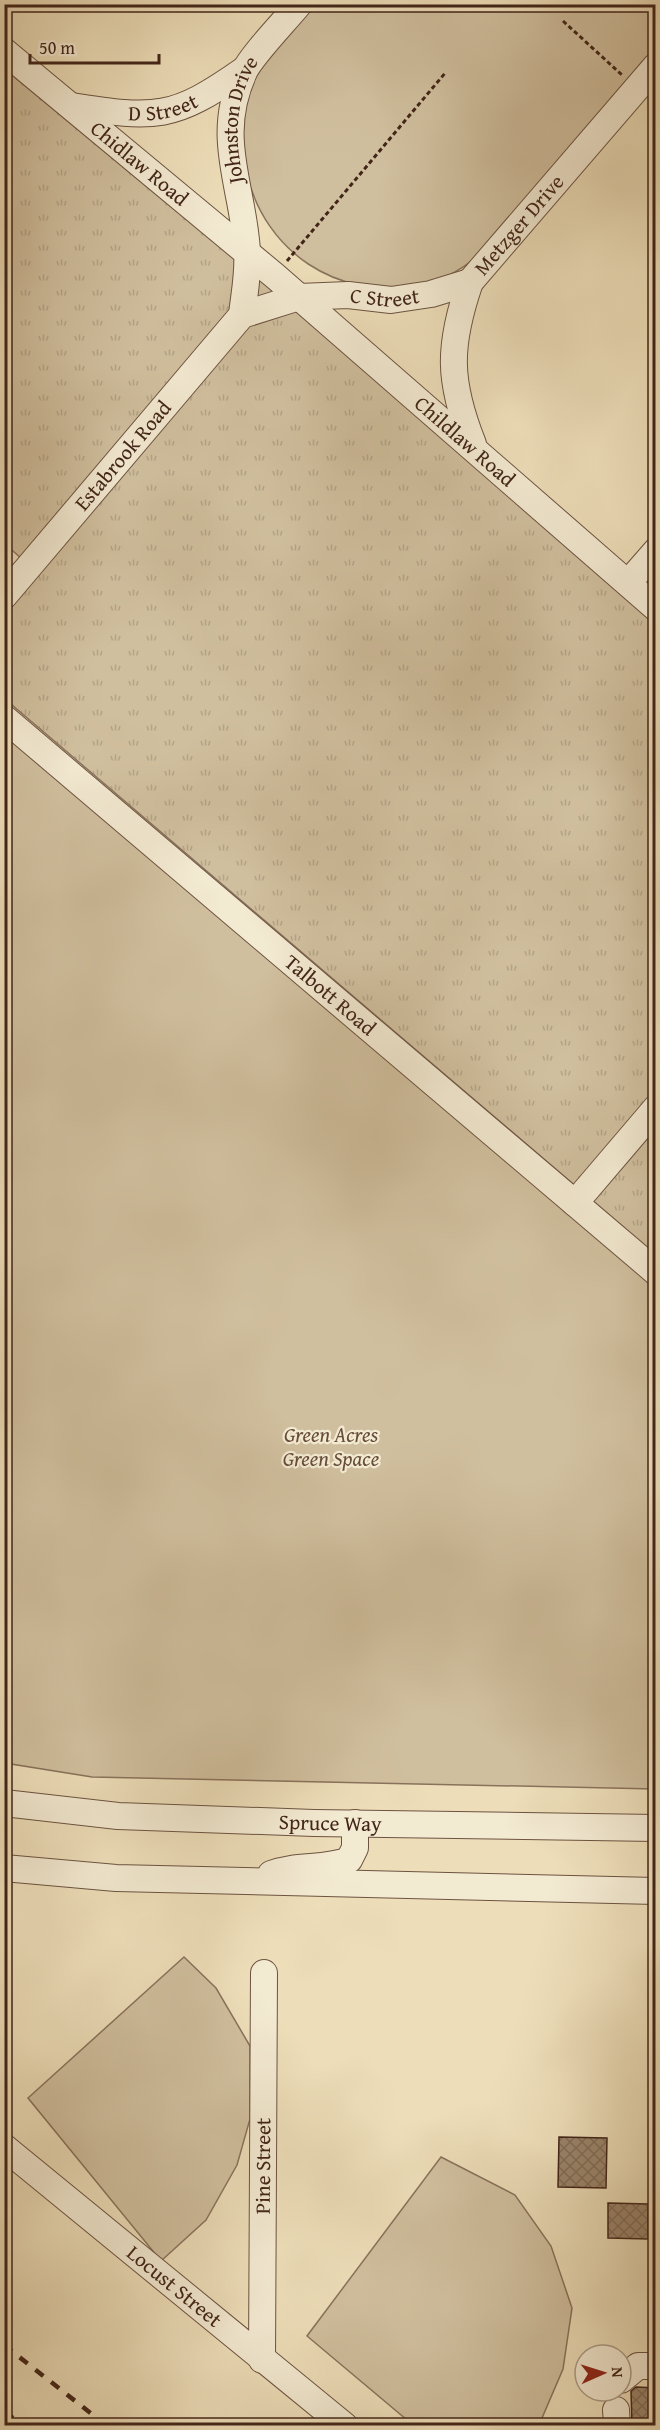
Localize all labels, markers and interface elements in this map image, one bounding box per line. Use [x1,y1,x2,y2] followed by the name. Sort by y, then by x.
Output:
[30,27,159,65] scale bar
[39,34,75,61] text: 50 m
[215,49,265,190] street label: Johnston Drive
[128,85,203,129] street label: D Street
[84,113,196,214] street label: Chidlaw Road
[466,167,571,282] street label: Metzger Drive
[349,279,422,315] street label: C Street
[408,388,523,494] street label: Childlaw Road
[67,393,179,517] street label: Estabrook Road
[278,947,384,1043] street label: Talbott Road
[283,1419,379,1474] park label: Green Acres Green Space
[278,1806,382,1839] street label: Spruce Way
[247,2117,278,2214] street label: Pine Street
[120,2237,229,2335] street label: Locust Street
[573,2343,633,2403] north arrow
[606,2366,630,2378] text: N

